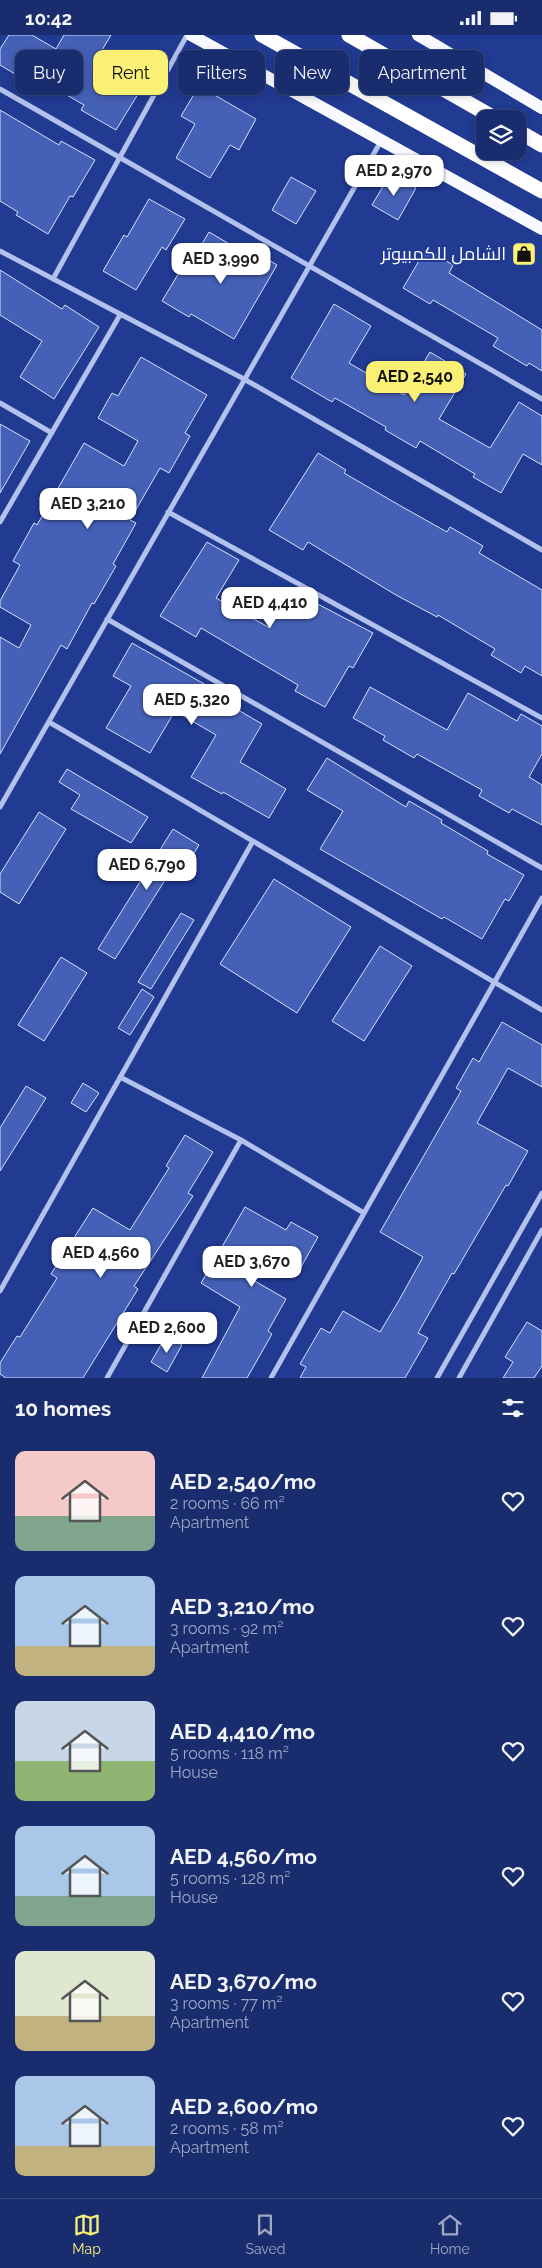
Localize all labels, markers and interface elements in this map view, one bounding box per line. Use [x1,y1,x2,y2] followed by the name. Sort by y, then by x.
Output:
[25,7,72,29] text: 10:42
[15,50,83,95] chip: Buy
[93,50,168,95] chip: Rent
[178,50,265,95] chip: Filters
[275,50,349,95] chip: New
[359,50,484,95] chip: Apartment
[476,110,526,160] map controls
[476,110,526,160] button: layers
[337,155,451,197] pin: AED 2,970
[356,161,432,180] text: AED 2,970
[511,241,537,267] shop icon: الشامل للكمبيوتر
[164,243,278,285] pin: AED 3,990
[380,243,506,265] place label: الشامل للكمبيوتر
[183,249,259,268] text: AED 3,990
[358,361,472,403] pin: AED 2,540
[377,367,453,386] text: AED 2,540
[31,487,145,530] pin: AED 3,210
[50,494,126,513] text: AED 3,210
[213,587,327,629] pin: AED 4,410
[232,593,308,612] text: AED 4,410
[135,683,249,726] pin: AED 5,320
[154,690,230,709] text: AED 5,320
[90,849,204,891] pin: AED 6,790
[109,855,186,874] text: AED 6,790
[44,1237,158,1279] pin: AED 4,560
[63,1243,139,1262] text: AED 4,560
[195,1245,309,1288] pin: AED 3,670
[214,1252,290,1271] text: AED 3,670
[110,1311,224,1354] pin: AED 2,600
[128,1318,206,1337] text: AED 2,600
[499,1394,527,1422] icon: filters
[15,1396,111,1421] text: 10 homes
[170,1469,316,1494] text: AED 2,540/mo
[55,1471,115,1531] icon: home
[499,1487,527,1515] icon: heart
[170,1494,285,1513] text: 2 rooms · 66 m²
[170,1513,249,1532] text: Apartment
[170,1594,315,1619] text: AED 3,210/mo
[55,1596,115,1656] icon: home
[499,1612,527,1640] icon: heart
[170,1619,283,1638] text: 3 rooms · 92 m²
[170,1638,249,1657] text: Apartment
[170,1719,315,1744] text: AED 4,410/mo
[55,1721,115,1781] icon: home
[499,1737,527,1765] icon: heart
[170,1744,289,1763] text: 5 rooms · 118 m²
[170,1763,218,1782] text: House
[170,1844,317,1869] text: AED 4,560/mo
[55,1846,115,1906] icon: home
[499,1862,527,1890] icon: heart
[170,1869,290,1888] text: 5 rooms · 128 m²
[170,1888,218,1907] text: House
[170,1969,317,1994] text: AED 3,670/mo
[55,1971,115,2031] icon: home
[499,1987,527,2015] icon: heart
[170,1994,283,2013] text: 3 rooms · 77 m²
[170,2013,249,2032] text: Apartment
[170,2094,318,2119] text: AED 2,600/mo
[55,2096,115,2156] icon: home
[499,2112,527,2140] icon: heart
[170,2119,284,2138] text: 2 rooms · 58 m²
[170,2138,249,2157] text: Apartment
[72,2211,101,2257] tab: Map
[245,2211,285,2257] tab: Saved
[430,2211,470,2257] tab: Home

